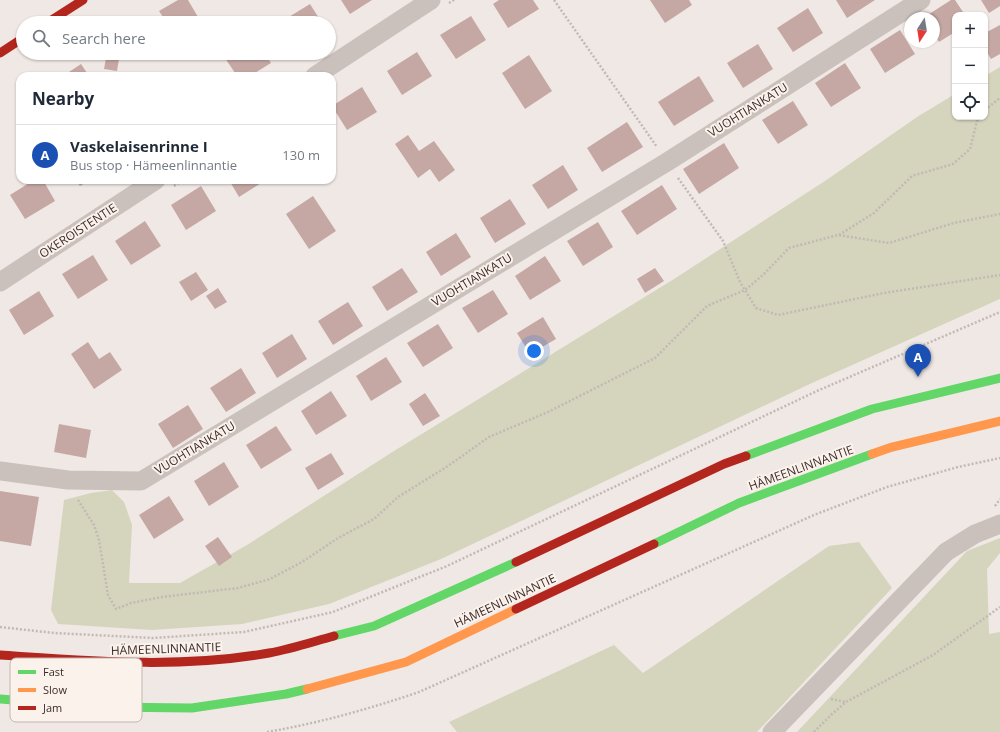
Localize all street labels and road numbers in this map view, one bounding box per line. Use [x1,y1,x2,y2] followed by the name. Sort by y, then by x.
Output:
[705,78,791,141] street label: VUOHTIANKATU
[36,199,120,262] street label: OKEROISTENTIE
[428,249,515,310] street label: VUOHTIANKATU
[151,417,238,478] street label: VUOHTIANKATU
[746,441,856,494] street label: HÄMEENLINNANTIE
[451,569,558,632] street label: HÄMEENLINNANTIE
[110,638,222,659] street label: HÄMEENLINNANTIE

